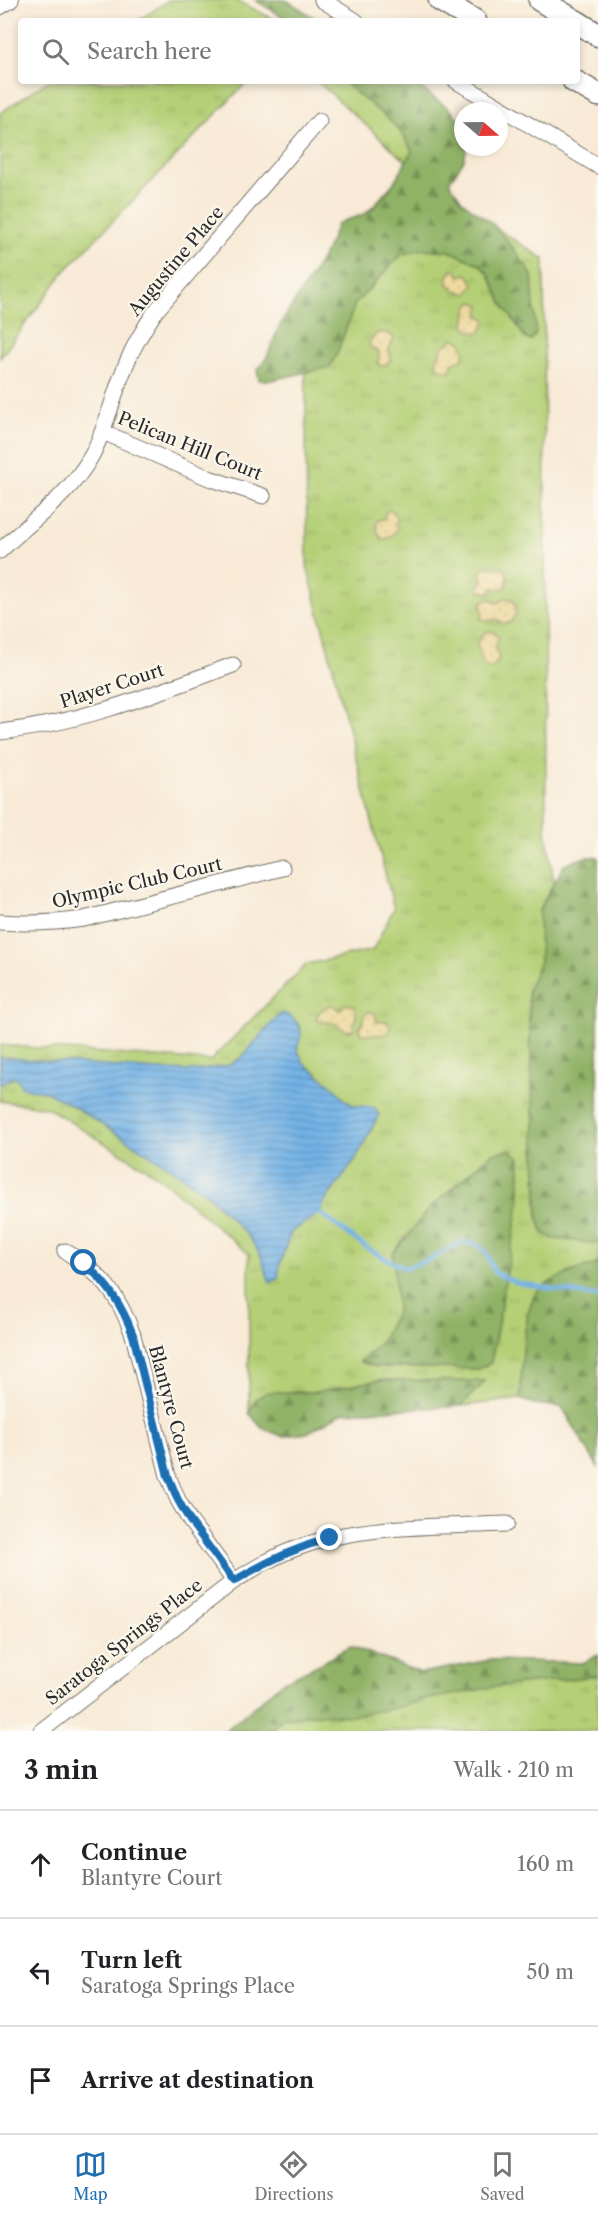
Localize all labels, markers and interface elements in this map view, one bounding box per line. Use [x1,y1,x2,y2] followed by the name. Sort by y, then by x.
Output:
[18,18,580,84] search box
[39,35,72,68] icon: search
[87,38,212,65] text: Search here
[454,102,508,156] north arrow
[123,202,228,321] street label: Augustine Place
[115,407,266,485] street label: Pelican Hill Court
[57,659,167,713] street label: Player Court
[50,853,225,913] street label: Olympic Club Court
[70,1249,96,1275] route start
[144,1343,198,1472] street label: Blantyre Court
[316,1524,342,1550] route end
[41,1574,207,1710] street label: Saratoga Springs Place
[24,1754,98,1786] text: 3 min
[453,1758,574,1782] text: Walk · 210 m
[81,1839,187,1866] text: Continue
[24,1848,57,1881] icon: ahead
[517,1852,574,1876] text: 160 m
[81,1866,222,1890] text: Blantyre Court
[81,1947,182,1974] text: Turn left
[24,1956,57,1989] icon: left
[527,1960,574,1984] text: 50 m
[81,1974,295,1998] text: Saratoga Springs Place
[24,2064,57,2097] icon: arrive
[81,2067,314,2094] text: Arrive at destination
[73,2148,108,2204] tab: Map
[254,2148,333,2204] tab: Directions
[480,2148,525,2204] tab: Saved

